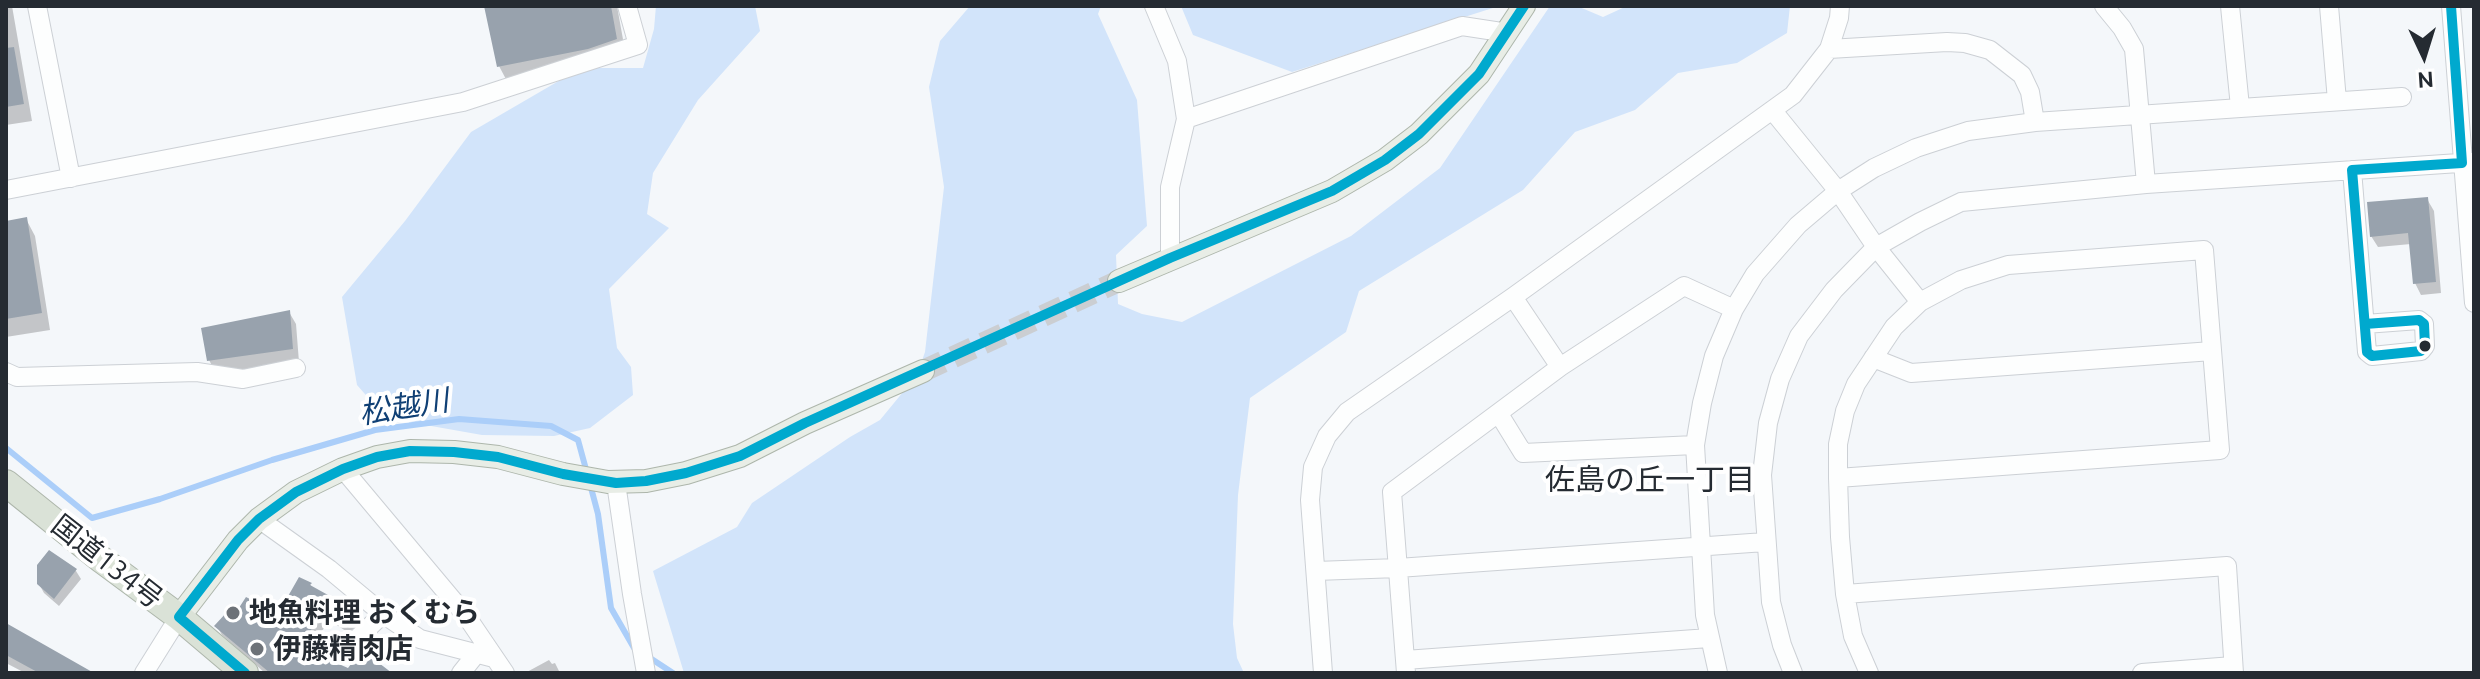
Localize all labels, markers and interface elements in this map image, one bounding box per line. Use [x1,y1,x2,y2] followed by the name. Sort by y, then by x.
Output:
[2384,16,2464,96] north arrow
[2417,67,2435,93] text: N
[2417,338,2433,354] unlabelled marker
[357,382,451,432] water label: 松越川
[1545,462,1755,498] district label: 佐島の丘一丁目
[45,508,169,616] street label: 国道134号
[249,596,480,630] place label: 地魚料理 おくむら
[224,604,242,622] marker: 地魚料理 おくむら
[273,632,413,666] place label: 伊藤精肉店
[248,640,266,658] marker: 伊藤精肉店

